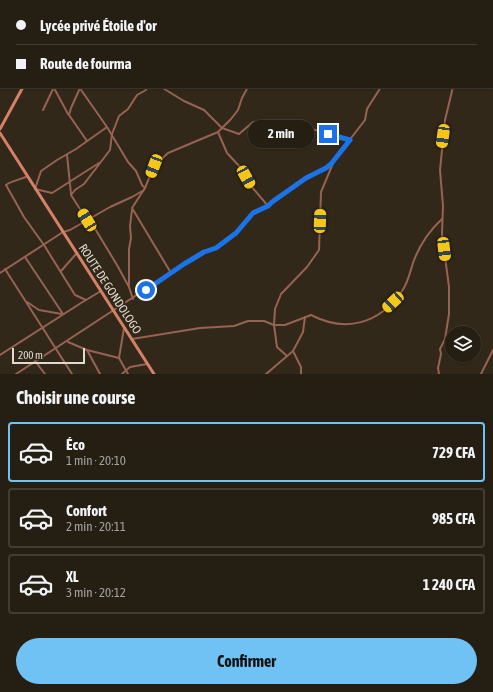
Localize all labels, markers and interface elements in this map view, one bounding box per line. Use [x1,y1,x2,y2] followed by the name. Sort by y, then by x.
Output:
[40,17,157,34] text: Lycée privé Étoile d'or
[40,55,131,72] text: Route de fourma
[248,120,314,148] callout: 2 min
[435,123,451,149] car
[319,125,337,143] route end
[268,126,294,141] text: 2 min
[144,153,164,179] car
[235,164,257,190] car
[76,207,98,233] car
[314,209,326,233] car
[437,236,451,262] car
[76,241,144,337] street label: ROUTE DE GONDOLOGO
[137,281,155,299] route start
[380,289,406,315] car
[445,326,481,362] map controls
[445,326,481,362] button: layers
[12,346,85,365] scale bar
[18,349,43,361] text: 200 m
[16,387,135,408] text: Choisir une course
[18,434,54,470] icon: car
[66,436,85,453] text: Éco
[432,444,475,461] text: 729 CFA
[66,453,126,468] text: 1 min · 20:10
[18,500,54,536] icon: car
[66,502,107,519] text: Confort
[432,510,475,527] text: 985 CFA
[66,519,126,534] text: 2 min · 20:11
[18,566,54,602] icon: car
[66,568,79,585] text: XL
[423,576,475,593] text: 1 240 CFA
[66,585,126,600] text: 3 min · 20:12
[16,638,477,684] button: Confirmer

